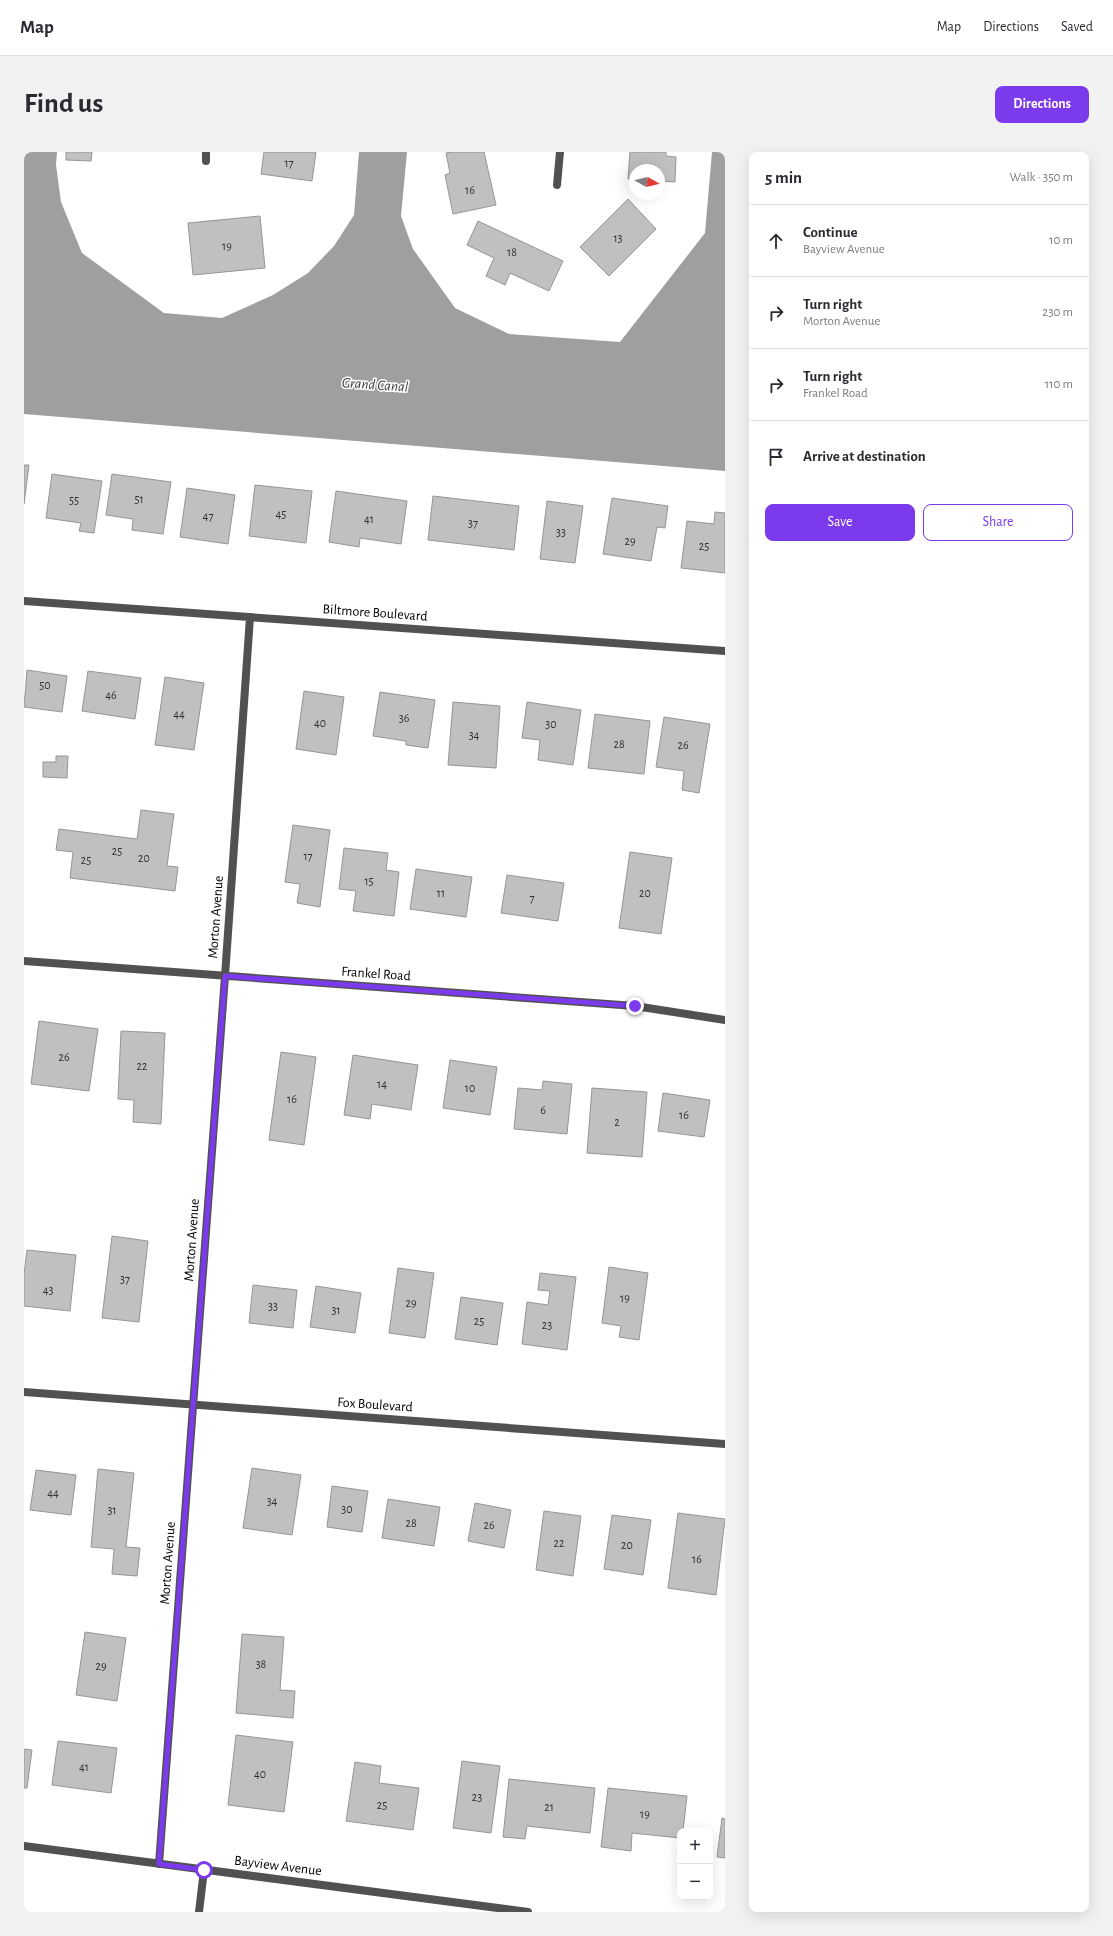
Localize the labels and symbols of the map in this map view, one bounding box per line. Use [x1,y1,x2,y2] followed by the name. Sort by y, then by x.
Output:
[284,157,294,169] house number: 17
[629,164,665,200] north arrow
[465,184,475,196] house number: 16
[613,232,623,244] house number: 13
[222,240,232,252] house number: 19
[507,246,517,258] house number: 18
[341,375,409,395] water label: Grand Canal
[134,493,144,505] house number: 51
[69,494,79,506] house number: 55
[276,508,286,520] house number: 45
[203,510,213,522] house number: 47
[364,513,374,525] house number: 41
[468,517,478,529] house number: 37
[556,526,566,538] house number: 33
[624,535,636,547] house number: 29
[699,540,709,552] house number: 25
[322,602,428,624] street label: Biltmore Boulevard
[39,679,51,691] house number: 50
[105,689,117,701] house number: 46
[173,708,185,720] house number: 44
[399,712,410,724] house number: 36
[314,717,326,729] house number: 40
[545,718,557,730] house number: 30
[469,729,480,741] house number: 34
[613,738,625,750] house number: 28
[677,739,689,751] house number: 26
[112,845,122,857] house number: 25
[303,850,313,862] house number: 17
[138,852,150,864] house number: 20
[81,854,91,866] house number: 25
[206,875,226,959] street label: Morton Avenue
[364,875,374,887] house number: 15
[437,887,445,899] house number: 11
[639,887,651,899] house number: 20
[529,892,535,904] house number: 7
[341,965,411,983] street label: Frankel Road
[626,997,644,1015] route end
[58,1051,70,1063] house number: 26
[137,1060,148,1072] house number: 22
[377,1078,387,1090] house number: 14
[465,1082,475,1094] house number: 10
[287,1093,297,1105] house number: 16
[540,1104,546,1116] house number: 6
[679,1109,689,1121] house number: 16
[614,1116,620,1128] house number: 2
[182,1198,202,1282] street label: Morton Avenue
[120,1273,130,1285] house number: 37
[43,1284,53,1296] house number: 43
[620,1292,630,1304] house number: 19
[405,1297,417,1309] house number: 29
[268,1300,278,1312] house number: 33
[331,1304,341,1316] house number: 31
[474,1315,484,1327] house number: 25
[542,1319,552,1331] house number: 23
[337,1395,413,1415] street label: Fox Boulevard
[47,1487,59,1499] house number: 44
[267,1495,278,1507] house number: 34
[341,1503,353,1515] house number: 30
[107,1504,117,1516] house number: 31
[405,1517,417,1529] house number: 28
[483,1519,495,1531] house number: 26
[158,1521,178,1605] street label: Morton Avenue
[554,1537,565,1549] house number: 22
[621,1539,633,1551] house number: 20
[692,1553,702,1565] house number: 16
[256,1658,267,1670] house number: 38
[95,1660,107,1672] house number: 29
[79,1761,89,1773] house number: 41
[254,1768,266,1780] house number: 40
[472,1791,482,1803] house number: 23
[377,1799,387,1811] house number: 25
[544,1801,554,1813] house number: 21
[640,1808,650,1820] house number: 19
[233,1854,323,1878] street label: Bayview Avenue
[195,1861,213,1879] route start

